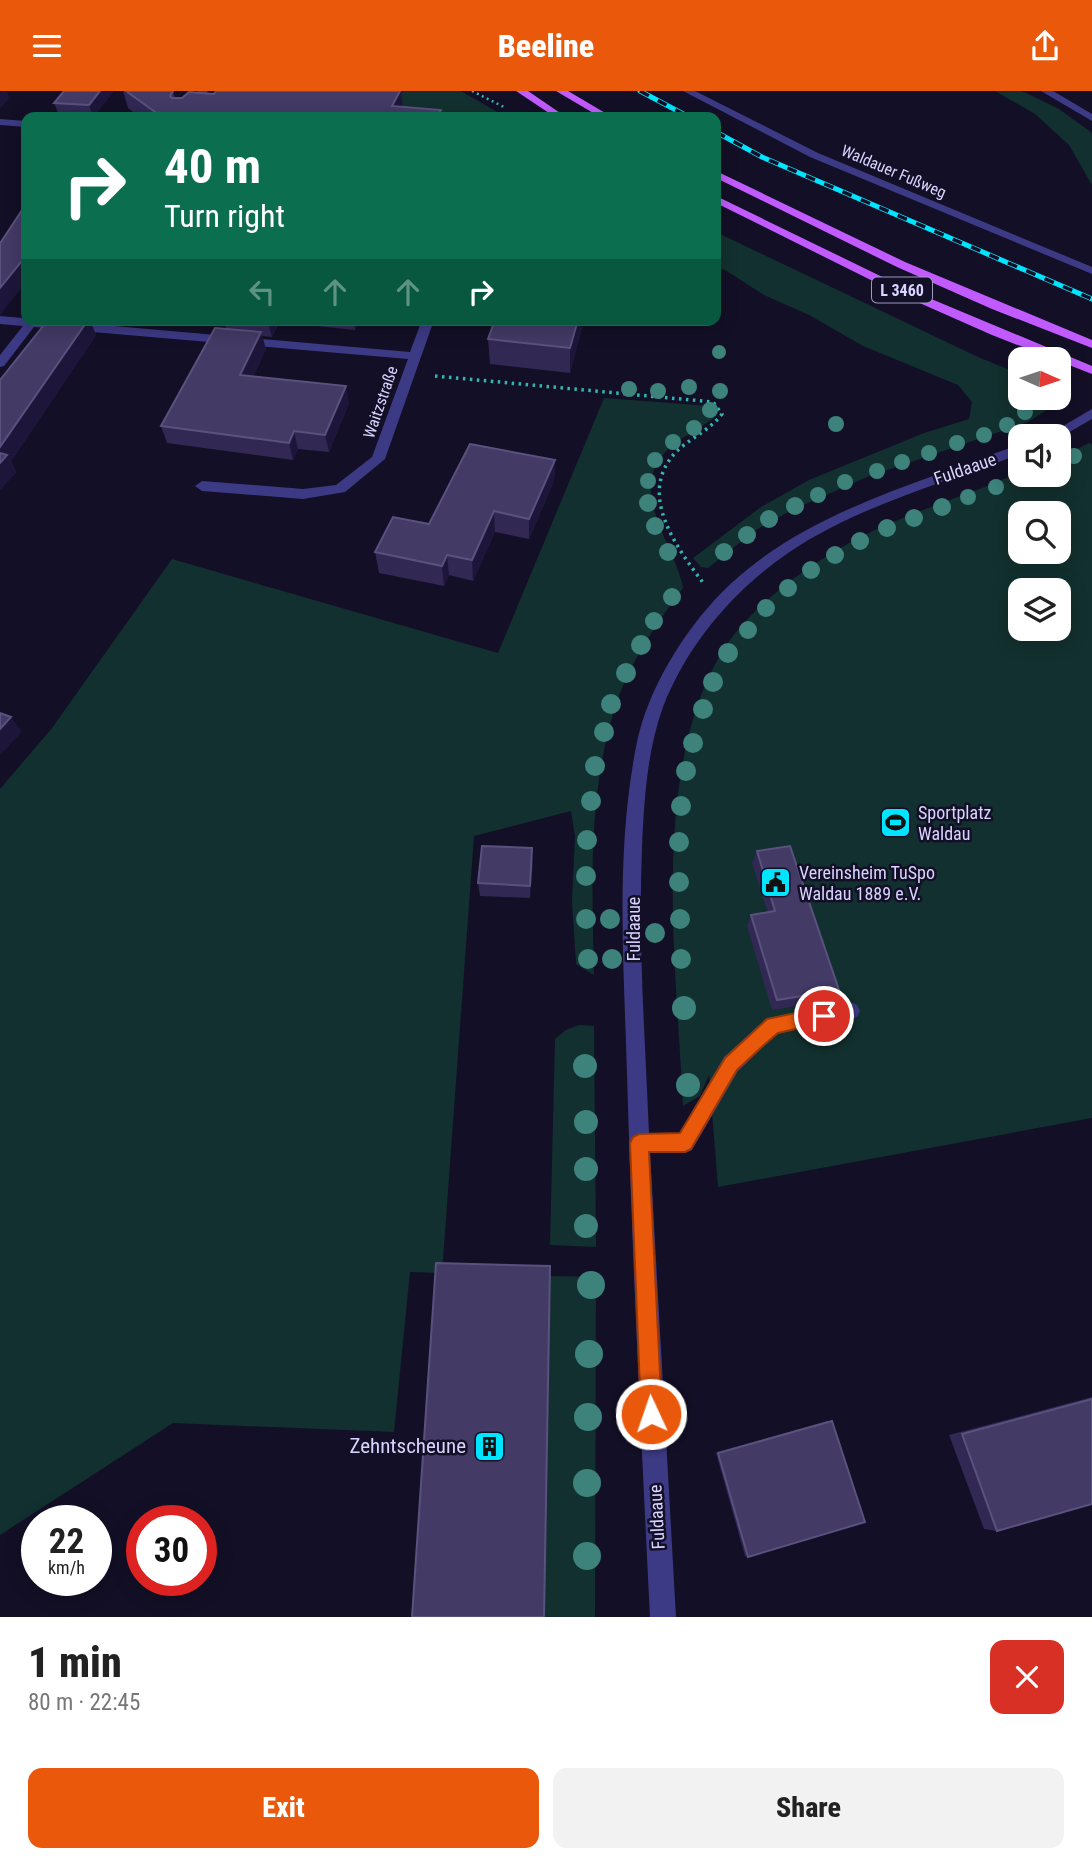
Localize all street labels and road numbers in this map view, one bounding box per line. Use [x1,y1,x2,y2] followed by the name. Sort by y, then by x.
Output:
[839,141,949,202] street label: Waldauer Fußweg
[872,277,932,302] road number: L 3460
[359,364,402,441] street label: Waitzstraße
[931,448,999,489] street label: Fuldaaue
[623,897,644,961] street label: Fuldaaue
[644,1484,669,1550] street label: Fuldaaue

